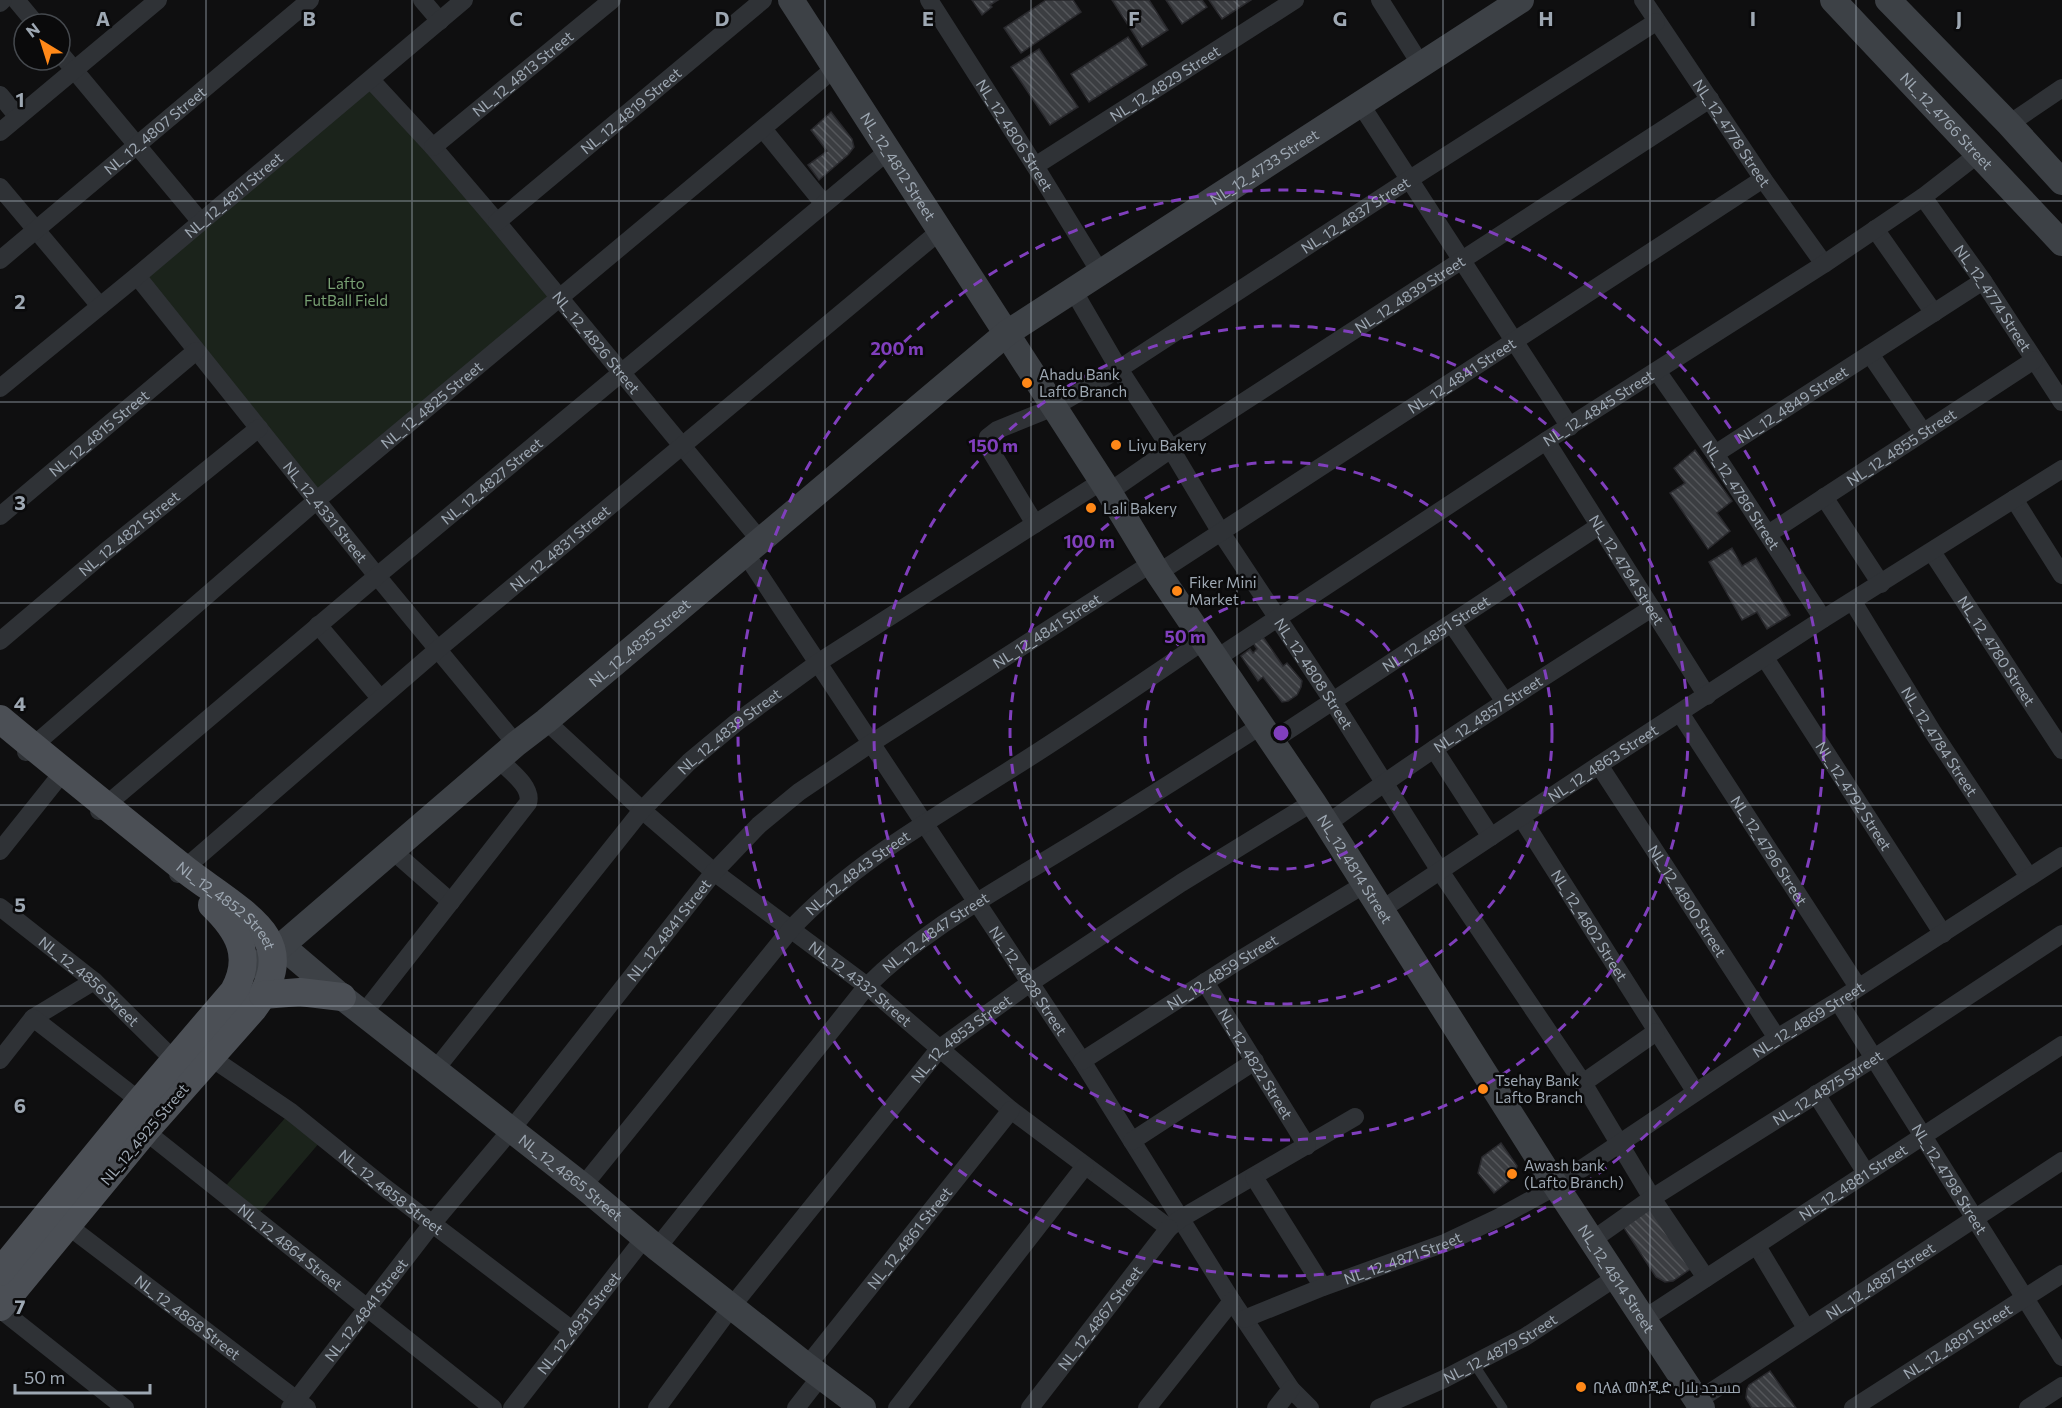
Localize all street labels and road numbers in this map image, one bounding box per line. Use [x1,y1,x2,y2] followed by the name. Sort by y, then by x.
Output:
[469,27,577,120] street label: NL_12_4813 Street
[1106,41,1223,125] street label: NL_12_4829 Street
[577,63,685,158] street label: NL_12_4819 Street
[1897,68,1997,173] street label: NL_12_4766 Street
[973,76,1057,194] street label: NL_12_4806 Street
[1690,76,1775,190] street label: NL_12_4778 Street
[100,82,210,178] street label: NL_12_4807 Street
[857,109,940,224] street label: NL_12_4812 Street
[1206,125,1322,208] street label: NL_12_4733 Street
[181,148,286,241] street label: NL_12_4811 Street
[1297,173,1413,257] street label: NL_12_4837 Street
[1951,241,2035,355] street label: NL_12_4774 Street
[1351,252,1468,336] street label: NL_12_4839 Street
[549,287,644,397] street label: NL_12_4826 Street
[1404,334,1519,417] street label: NL_12_4841 Street
[377,357,486,452] street label: NL_12_4825 Street
[1734,362,1851,446] street label: NL_12_4849 Street
[1539,366,1657,450] street label: NL_12_4845 Street
[45,386,152,480] street label: NL_12_4815 Street
[1843,405,1959,489] street label: NL_12_4855 Street
[437,433,546,528] street label: NL_12_4827 Street
[1699,437,1784,553] street label: NL_12_4786 Street
[280,458,372,566] street label: NL_12_4331 Street
[75,487,183,580] street label: NL_12_4821 Street
[506,501,613,595] street label: NL_12_4831 Street
[1586,511,1669,628] street label: NL_12_4794 Street
[989,589,1104,672] street label: NL_12_4841 Street
[1379,591,1493,675] street label: NL_12_4851 Street
[1954,592,2039,709] street label: NL_12_4780 Street
[585,595,694,690] street label: NL_12_4835 Street
[1271,614,1357,732] street label: NL_12_4808 Street
[1430,671,1546,756] street label: NL_12_4857 Street
[1898,683,1982,799] street label: NL_12_4784 Street
[673,684,784,778] street label: NL_12_4839 Street
[1544,720,1661,806] street label: NL_12_4863 Street
[1812,738,1896,854] street label: NL_12_4792 Street
[1727,792,1811,909] street label: NL_12_4796 Street
[1314,811,1396,927] street label: NL_12_4814 Street
[801,826,913,919] street label: NL_12_4843 Street
[1645,841,1730,960] street label: NL_12_4800 Street
[173,857,280,952] street label: NL_12_4852 Street
[1548,866,1632,984] street label: NL_12_4802 Street
[623,875,714,984] street label: NL_12_4841 Street
[878,888,992,976] street label: NL_12_4847 Street
[986,922,1071,1039] street label: NL_12_4828 Street
[1163,930,1281,1013] street label: NL_12_4859 Street
[35,932,143,1030] street label: NL_12_4856 Street
[806,937,916,1030] street label: NL_12_4332 Street
[1749,978,1867,1061] street label: NL_12_4869 Street
[907,991,1015,1086] street label: NL_12_4853 Street
[1215,1005,1297,1122] street label: NL_12_4822 Street
[1769,1046,1886,1129] street label: NL_12_4875 Street
[96,1080,192,1188] street label: NL_12_4925 Street
[1908,1120,1991,1237] street label: NL_12_4798 Street
[515,1130,626,1224] street label: NL_12_4865 Street
[1795,1140,1910,1224] street label: NL_12_4881 Street
[335,1145,447,1238] street label: NL_12_4858 Street
[863,1183,955,1292] street label: NL_12_4861 Street
[235,1200,346,1294] street label: NL_12_4864 Street
[1575,1221,1659,1336] street label: NL_12_4814 Street
[1341,1227,1464,1288] street label: NL_12_4871 Street
[1822,1238,1938,1323] street label: NL_12_4887 Street
[320,1255,411,1365] street label: NL_12_4841 Street
[1054,1262,1146,1374] street label: NL_12_4867 Street
[533,1268,624,1378] street label: NL_12_4931 Street
[131,1271,244,1363] street label: NL_12_4868 Street
[1900,1300,2015,1383] street label: NL_12_4891 Street
[1440,1310,1560,1387] street label: NL_12_4879 Street

